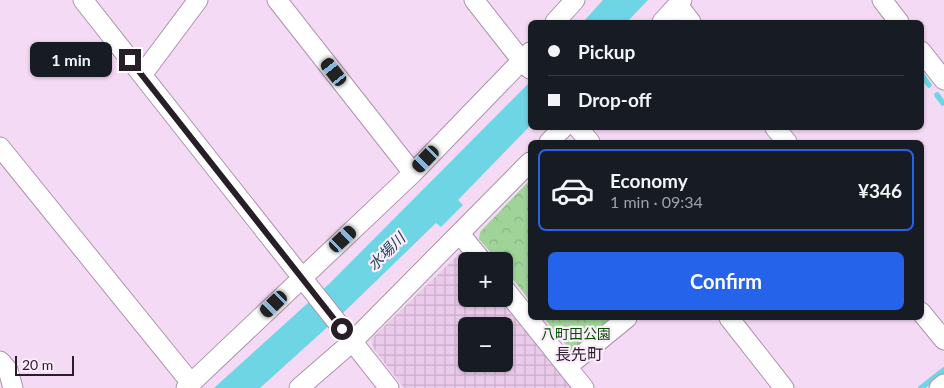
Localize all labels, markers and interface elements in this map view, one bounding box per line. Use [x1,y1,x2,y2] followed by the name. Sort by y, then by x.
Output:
[578,40,635,63] text: Pickup
[30,42,112,78] callout: 1 min
[119,49,141,71] route end
[51,50,91,69] text: 1 min
[318,56,349,88] car
[578,88,652,111] text: Drop-off
[410,143,441,175] car
[550,168,595,213] icon: car
[610,169,688,192] text: Economy
[858,179,902,202] text: ¥346
[610,192,703,211] text: 1 min · 09:34
[326,223,359,255] car
[364,227,410,273] water label: 水場川
[458,252,513,372] map controls
[458,252,513,307] button: +
[548,252,904,310] button: Confirm
[257,288,290,320] car
[458,317,513,372] button: −
[331,318,353,340] route start
[541,325,611,342] park label: 八町田公園
[555,344,603,363] district label: 長先町
[15,353,74,376] scale bar
[22,356,53,373] text: 20 m

